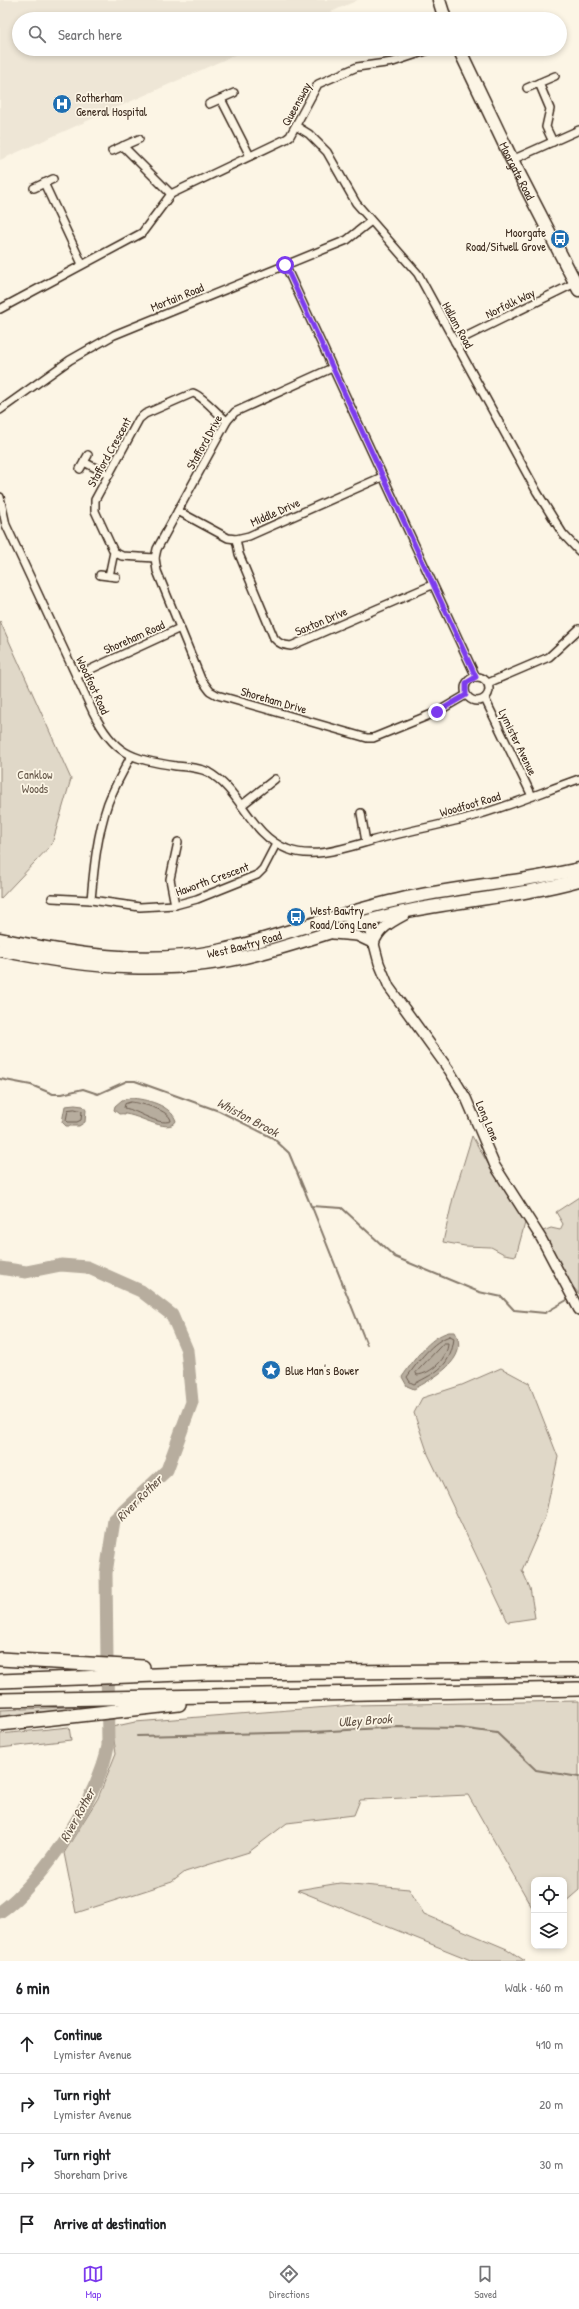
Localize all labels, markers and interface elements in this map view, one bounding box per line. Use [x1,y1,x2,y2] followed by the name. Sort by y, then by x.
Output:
[12,12,567,56] search box
[26,23,48,45] icon: search
[58,24,122,45] text: Search here
[277,79,315,129] street label: Queensway
[76,89,148,120] place label: Rotherham General Hospital
[51,93,73,115] hospital icon: Rotherham General Hospital
[496,139,540,203] street label: Moorgate Road
[466,224,546,255] place label: Moorgate Road/Sitwell Grove
[549,228,571,250] bus stop icon: Moorgate Road/Sitwell Grove
[276,256,294,274] route start
[148,279,206,315] street label: Mortain Road
[482,284,538,322] street label: Norfolk Way
[438,299,478,352] street label: Hallam Road
[182,411,226,472] street label: Stafford Drive
[83,413,136,490] street label: Stafford Crescent
[248,493,303,530] street label: Middle Drive
[292,602,350,640] street label: Saxton Drive
[101,616,167,658] street label: Shoreham Road
[72,653,114,717] street label: Woodfoot Road
[239,682,309,718] street label: Shoreham Drive
[428,703,446,721] route end
[495,706,541,778] street label: Lymister Avenue
[17,766,53,797] park label: Canklow Woods
[438,787,503,821] street label: Woodfoot Road
[173,858,252,900] street label: Haworth Crescent
[310,902,377,933] place label: West Bawtry Road/Long Lane
[285,906,307,928] bus stop icon: West Bawtry Road/Long Lane
[206,926,284,961] street label: West Bawtry Road
[214,1093,283,1142] water label: Whiston Brook
[472,1098,504,1144] street label: Long Lane
[260,1359,282,1381] place icon: Blue Man's Bower
[285,1362,359,1379] place label: Blue Man's Bower
[112,1470,167,1525] water label: River Rother
[337,1709,394,1731] water label: Ulley Brook
[55,1783,100,1845] water label: River Rother
[531,1877,567,1949] map controls
[531,1877,567,1913] button: locate
[531,1913,567,1949] button: layers
[16,1976,50,1999] text: 6 min
[505,1978,563,1996] text: Walk · 460 m
[54,2024,102,2045] text: Continue
[16,2033,38,2055] icon: ahead
[536,2035,563,2053] text: 410 m
[54,2045,132,2063] text: Lymister Avenue
[54,2084,110,2105] text: Turn right
[16,2093,38,2115] icon: right
[539,2095,563,2113] text: 20 m
[54,2105,132,2123] text: Lymister Avenue
[54,2144,110,2165] text: Turn right
[16,2153,38,2175] icon: right
[540,2155,563,2173] text: 30 m
[54,2165,128,2183] text: Shoreham Drive
[16,2213,38,2235] icon: arrive
[54,2213,166,2234] text: Arrive at destination
[82,2263,104,2301] tab: Map
[269,2263,310,2301] tab: Directions
[474,2263,497,2301] tab: Saved

